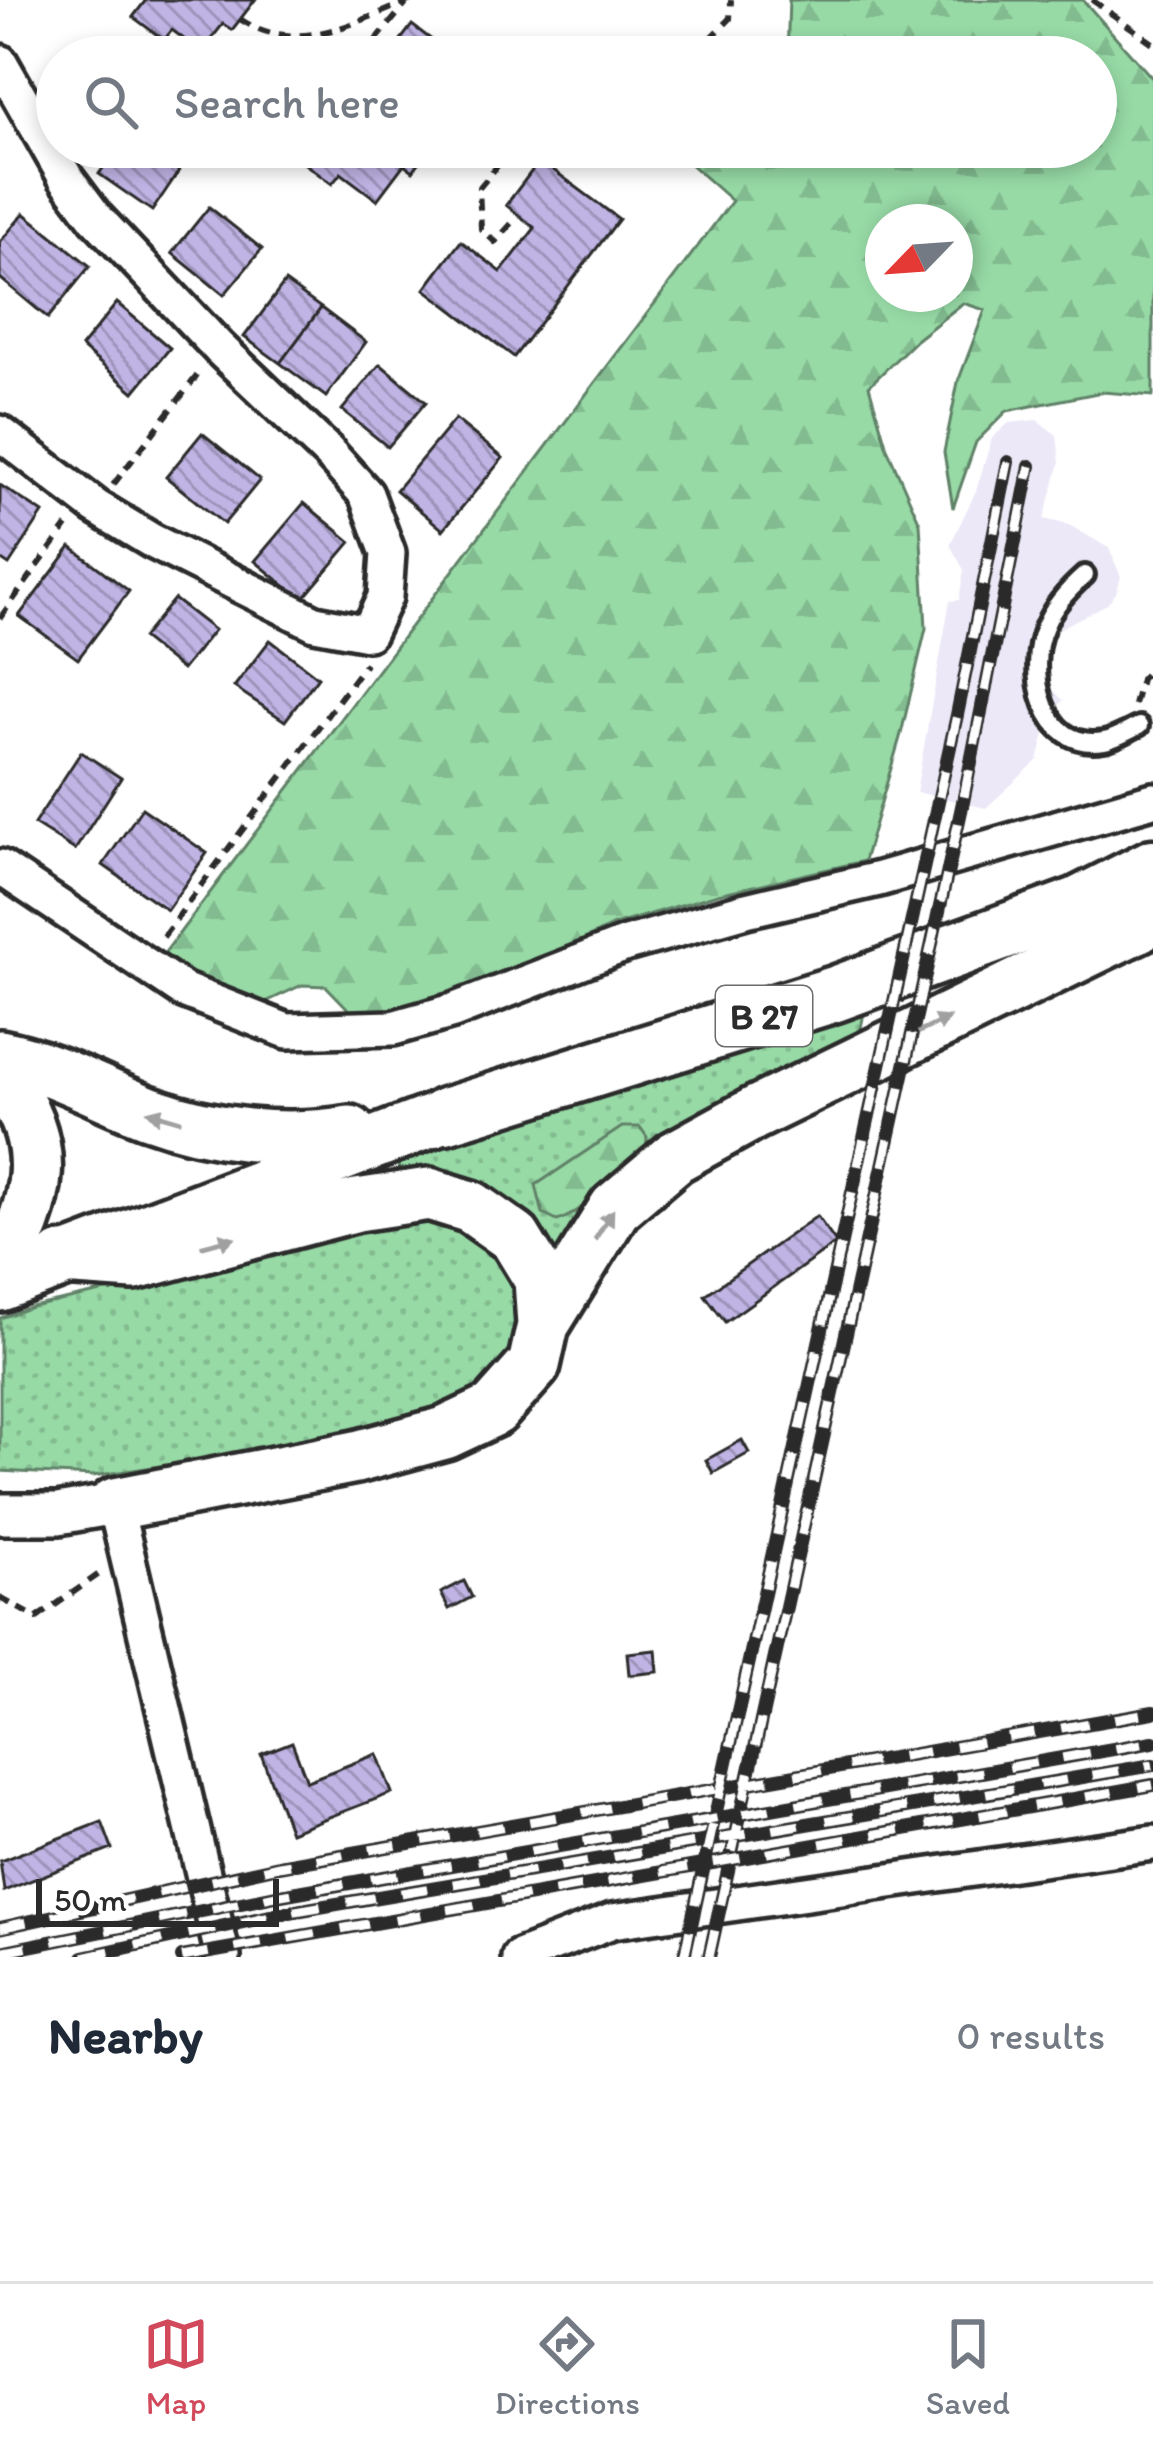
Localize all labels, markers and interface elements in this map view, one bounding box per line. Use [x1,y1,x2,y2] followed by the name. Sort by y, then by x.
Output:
[36,36,1117,168] search box
[78,69,144,135] icon: search
[174,75,400,129] text: Search here
[865,204,973,312] north arrow
[716,986,812,1046] road number: B 27
[917,1015,952,1035] one-way arrow
[146,1106,182,1124] one-way arrow
[593,1209,615,1242] one-way arrow
[200,1231,237,1250] one-way arrow
[36,1873,279,1926] scale bar
[54,1880,127,1919] text: 50 m
[48,2005,203,2066] text: Nearby
[956,2012,1105,2059] text: 0 results
[143,2311,209,2422] tab: Map
[495,2311,640,2422] tab: Directions
[926,2311,1010,2422] tab: Saved

